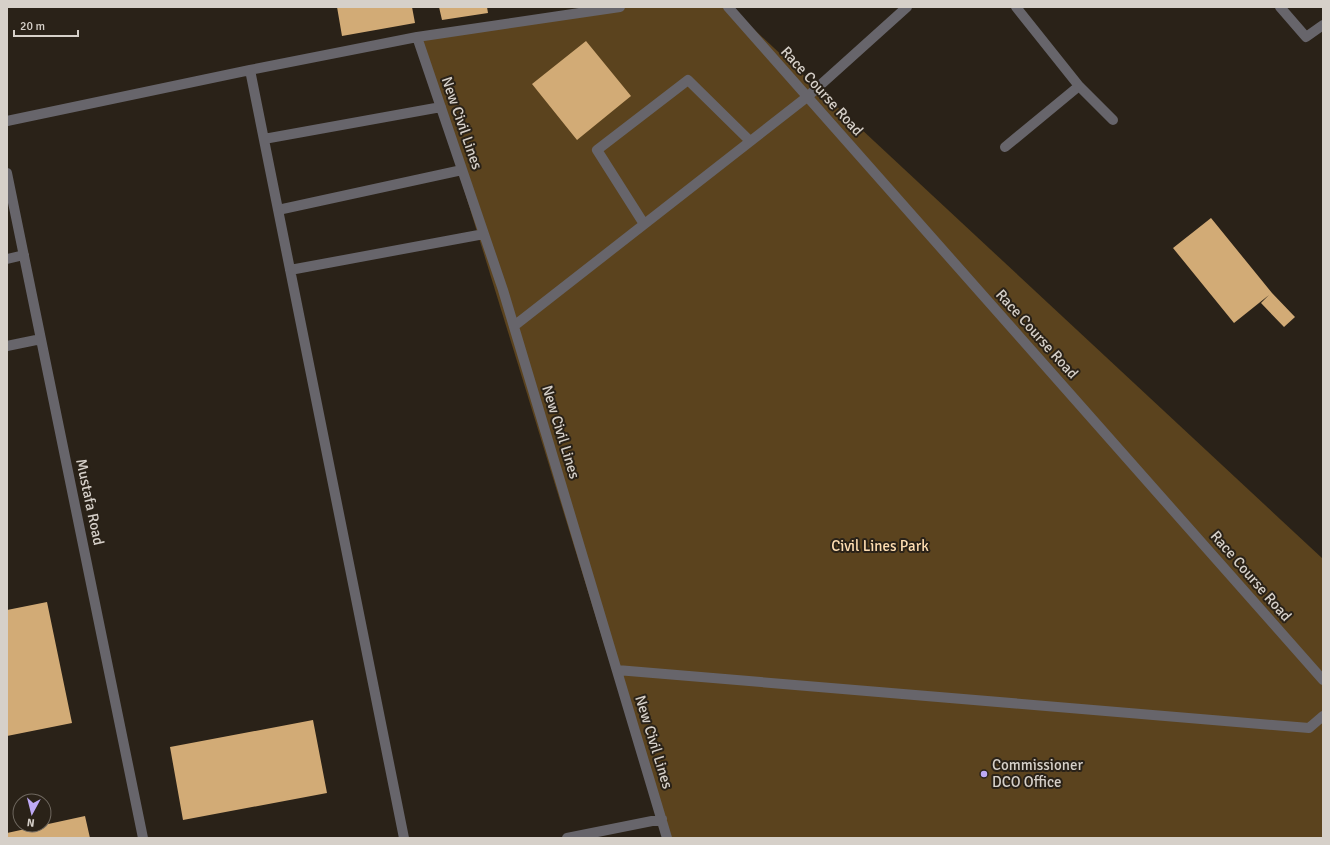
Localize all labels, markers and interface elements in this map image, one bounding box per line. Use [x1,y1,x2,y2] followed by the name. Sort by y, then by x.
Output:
[14,12,78,38] scale bar
[20,19,45,34] text: 20 m
[777,43,867,139] street label: Race Course Road
[438,74,486,172] street label: New Civil Lines
[992,286,1082,382] street label: Race Course Road
[538,383,584,481] street label: New Civil Lines
[72,457,108,547] street label: Mustafa Road
[1207,527,1295,625] street label: Race Course Road
[831,537,929,555] park label: Civil Lines Park
[631,693,677,791] street label: New Civil Lines
[992,756,1083,791] place label: Commissioner DCO Office
[979,769,989,779] marker: Commissioner DCO Office
[12,793,52,833] north arrow
[26,816,35,829] text: N

